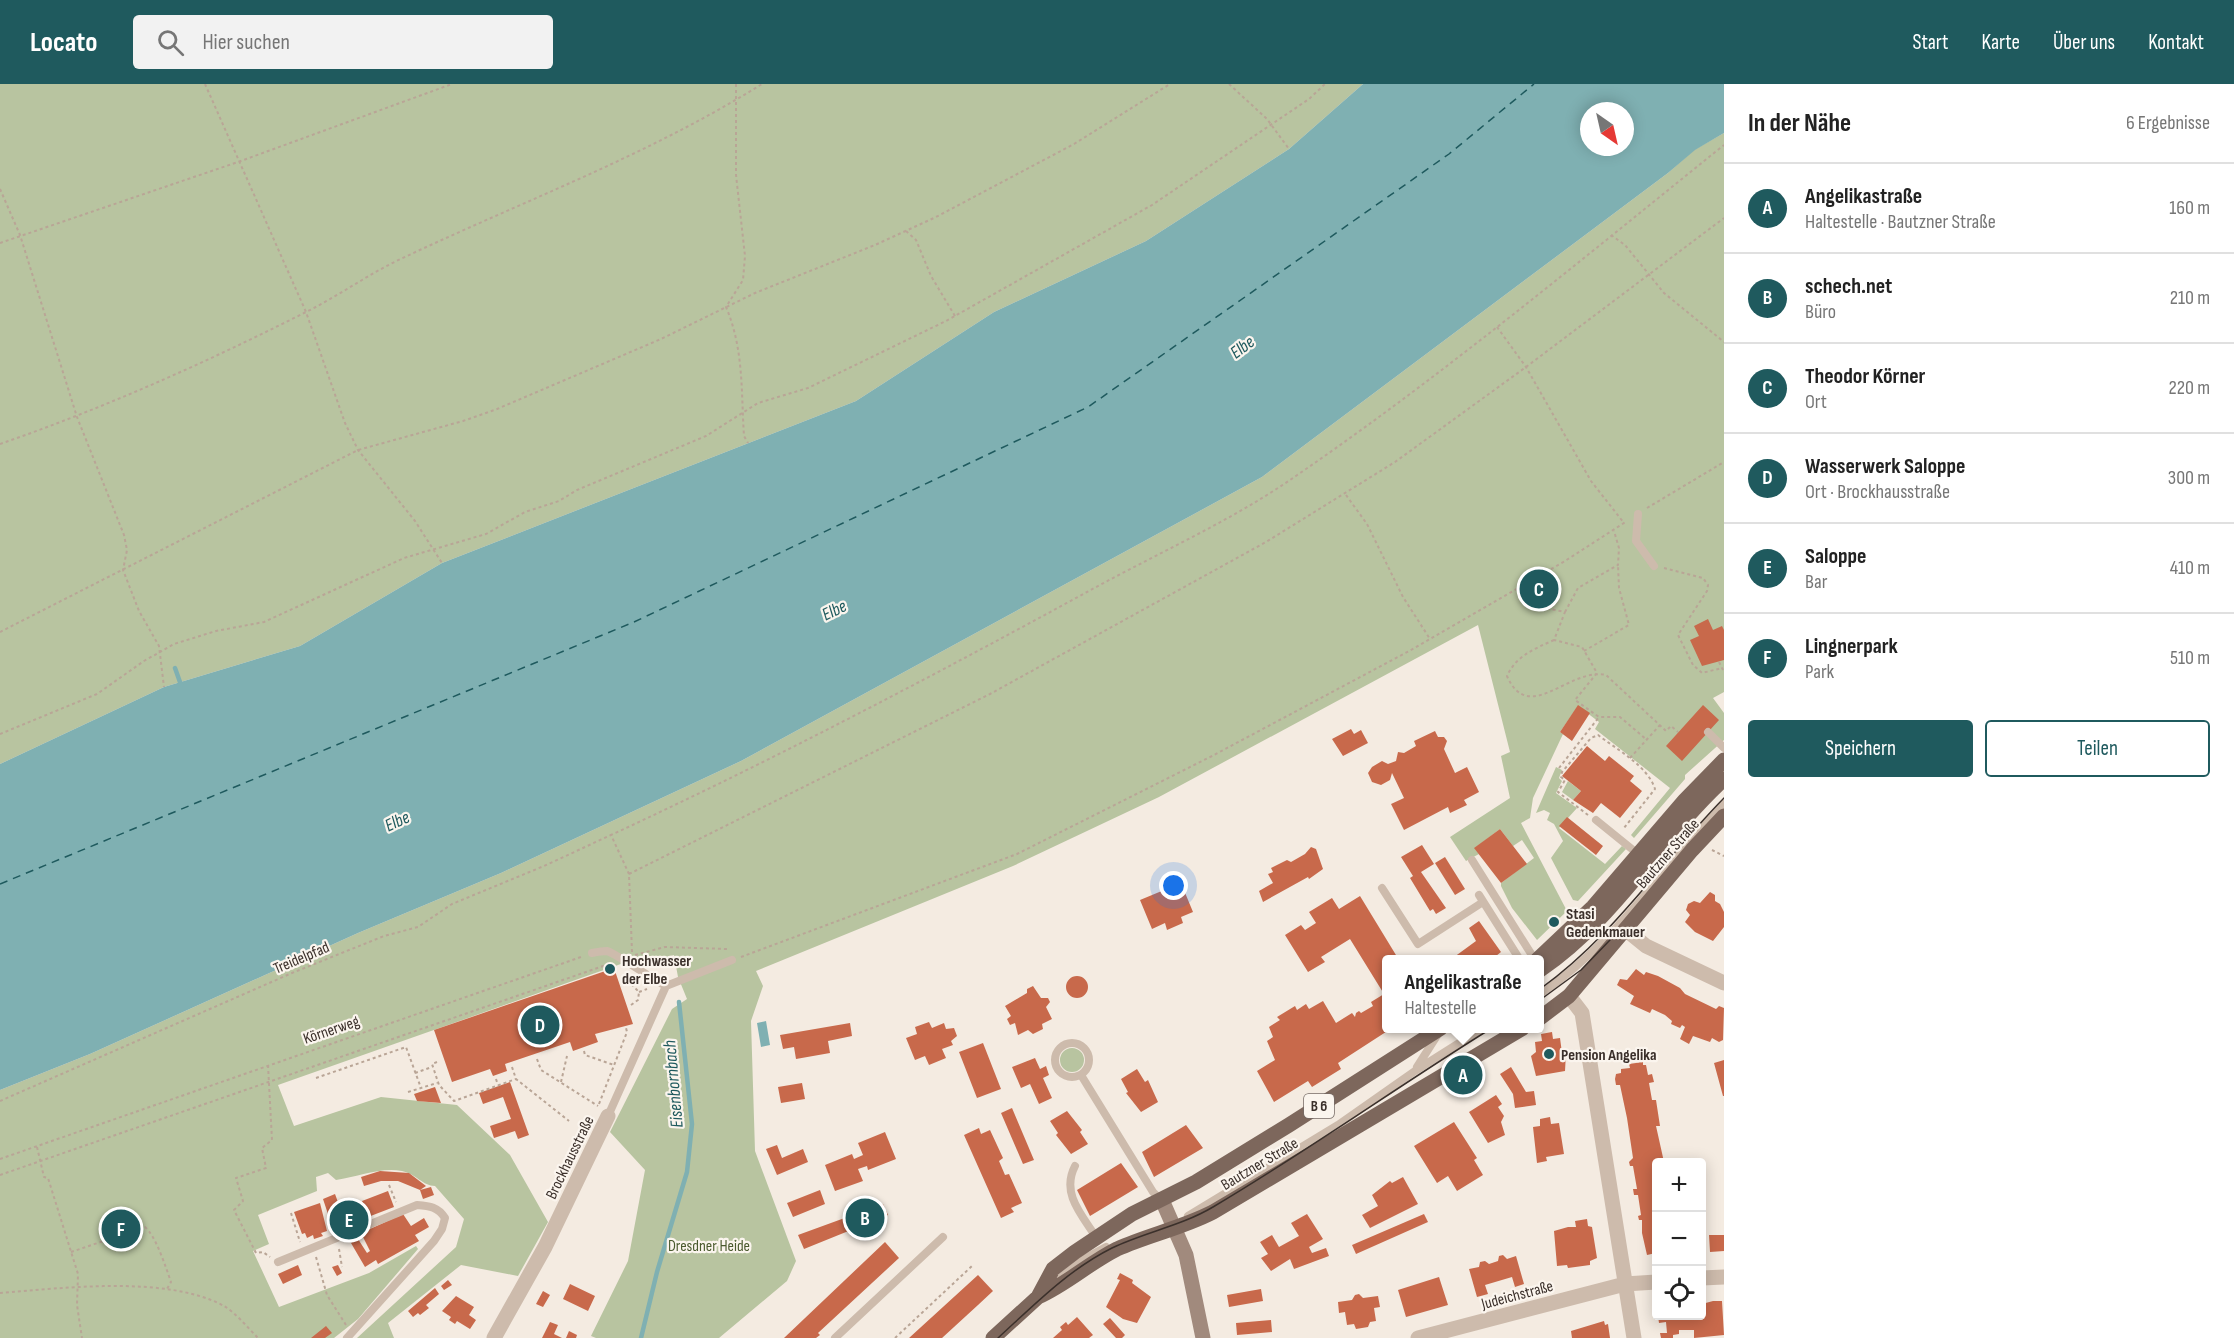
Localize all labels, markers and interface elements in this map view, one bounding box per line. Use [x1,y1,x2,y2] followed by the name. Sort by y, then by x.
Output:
[133,15,553,69] search box
[30,26,97,59] text: Locato
[154,26,187,59] icon: search
[202,29,290,56] text: Hier suchen
[1912,30,1949,55] text: Start
[1982,30,2020,55] text: Karte
[2053,30,2115,55] text: Über uns
[2148,30,2204,55] text: Kontakt
[1580,102,1634,156] north arrow
[1748,108,1851,139] text: In der Nähe
[2126,111,2210,135] text: 6 Ergebnisse
[1805,183,1922,210] text: Angelikastraße
[1763,196,1772,220] text: A
[2169,196,2210,220] text: 160 m
[1805,210,1996,234] text: Haltestelle · Bautzner Straße
[1805,273,1892,300] text: schech.net
[1763,286,1772,310] text: B
[2170,286,2210,310] text: 210 m
[1805,300,1836,324] text: Büro
[1226,332,1259,363] water label: Elbe
[1805,363,1925,390] text: Theodor Körner
[1762,376,1773,400] text: C
[2169,376,2210,400] text: 220 m
[1805,390,1827,414] text: Ort
[1805,453,1965,480] text: Wasserwerk Saloppe
[1762,466,1773,490] text: D
[2168,466,2210,490] text: 300 m
[1805,480,1950,504] text: Ort · Brockhausstraße
[1805,543,1866,570] text: Saloppe
[1763,556,1772,580] text: E
[2170,556,2210,580] text: 410 m
[1520,566,1558,612] pin: C
[1805,570,1827,594] text: Bar
[818,596,850,625] water label: Elbe
[1805,633,1898,660] text: Lingnerpark
[1763,646,1772,670] text: F
[2170,646,2210,670] text: 510 m
[1805,660,1834,684] text: Park
[1748,720,1973,777] button: Speichern
[1985,720,2210,777] button: Teilen
[382,807,413,836] water label: Elbe
[1633,815,1704,893] street label: Bautzner Straße
[1159,871,1188,900] your location
[1566,905,1645,942] place label: Stasi Gedenkmauer
[1547,915,1561,929] marker: Stasi Gedenkmauer
[271,938,332,979] street label: Treidelpfad
[622,952,691,989] place label: Hochwasser der Elbe
[1382,955,1544,1033] popup
[603,962,617,976] marker: Hochwasser der Elbe
[1404,969,1522,996] text: Angelikastraße
[1404,996,1477,1020] text: Haltestelle
[520,1002,560,1048] pin: D
[301,1012,362,1049] street label: Körnerweg
[659,1039,688,1129] water label: Eisenbornbach
[1561,1046,1657,1065] place label: Pension Angelika
[1542,1047,1556,1061] marker: Pension Angelika
[1444,1052,1482,1098] pin: A
[1304,1094,1334,1118] road number: B 6
[542,1113,599,1202] street label: Brockhausstraße
[1218,1134,1302,1195] street label: Bautzner Straße
[1652,1158,1706,1320] map controls
[1652,1158,1706,1212] button: +
[846,1196,884,1240] pin: B
[330,1198,368,1242] pin: E
[102,1206,140,1252] pin: F
[1652,1212,1706,1266] button: −
[668,1237,750,1256] park label: Dresdner Heide
[1652,1266,1706,1320] button: locate
[1478,1277,1555,1314] street label: Judeichstraße

